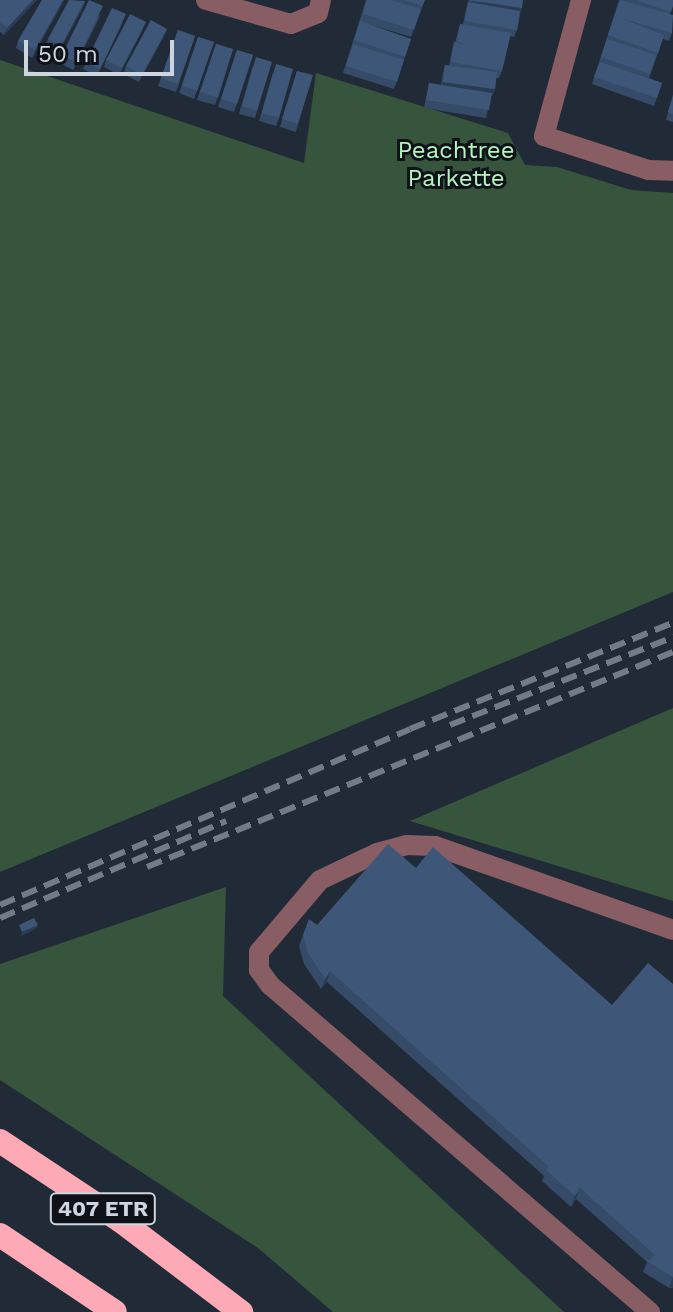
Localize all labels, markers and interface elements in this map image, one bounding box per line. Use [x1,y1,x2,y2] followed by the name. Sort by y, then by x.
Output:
[28,24,178,74] scale bar
[38,40,98,68] text: 50 m
[397,137,515,193] park label: Peachtree Parkette
[49,1191,157,1227] road number: 407 ETR

